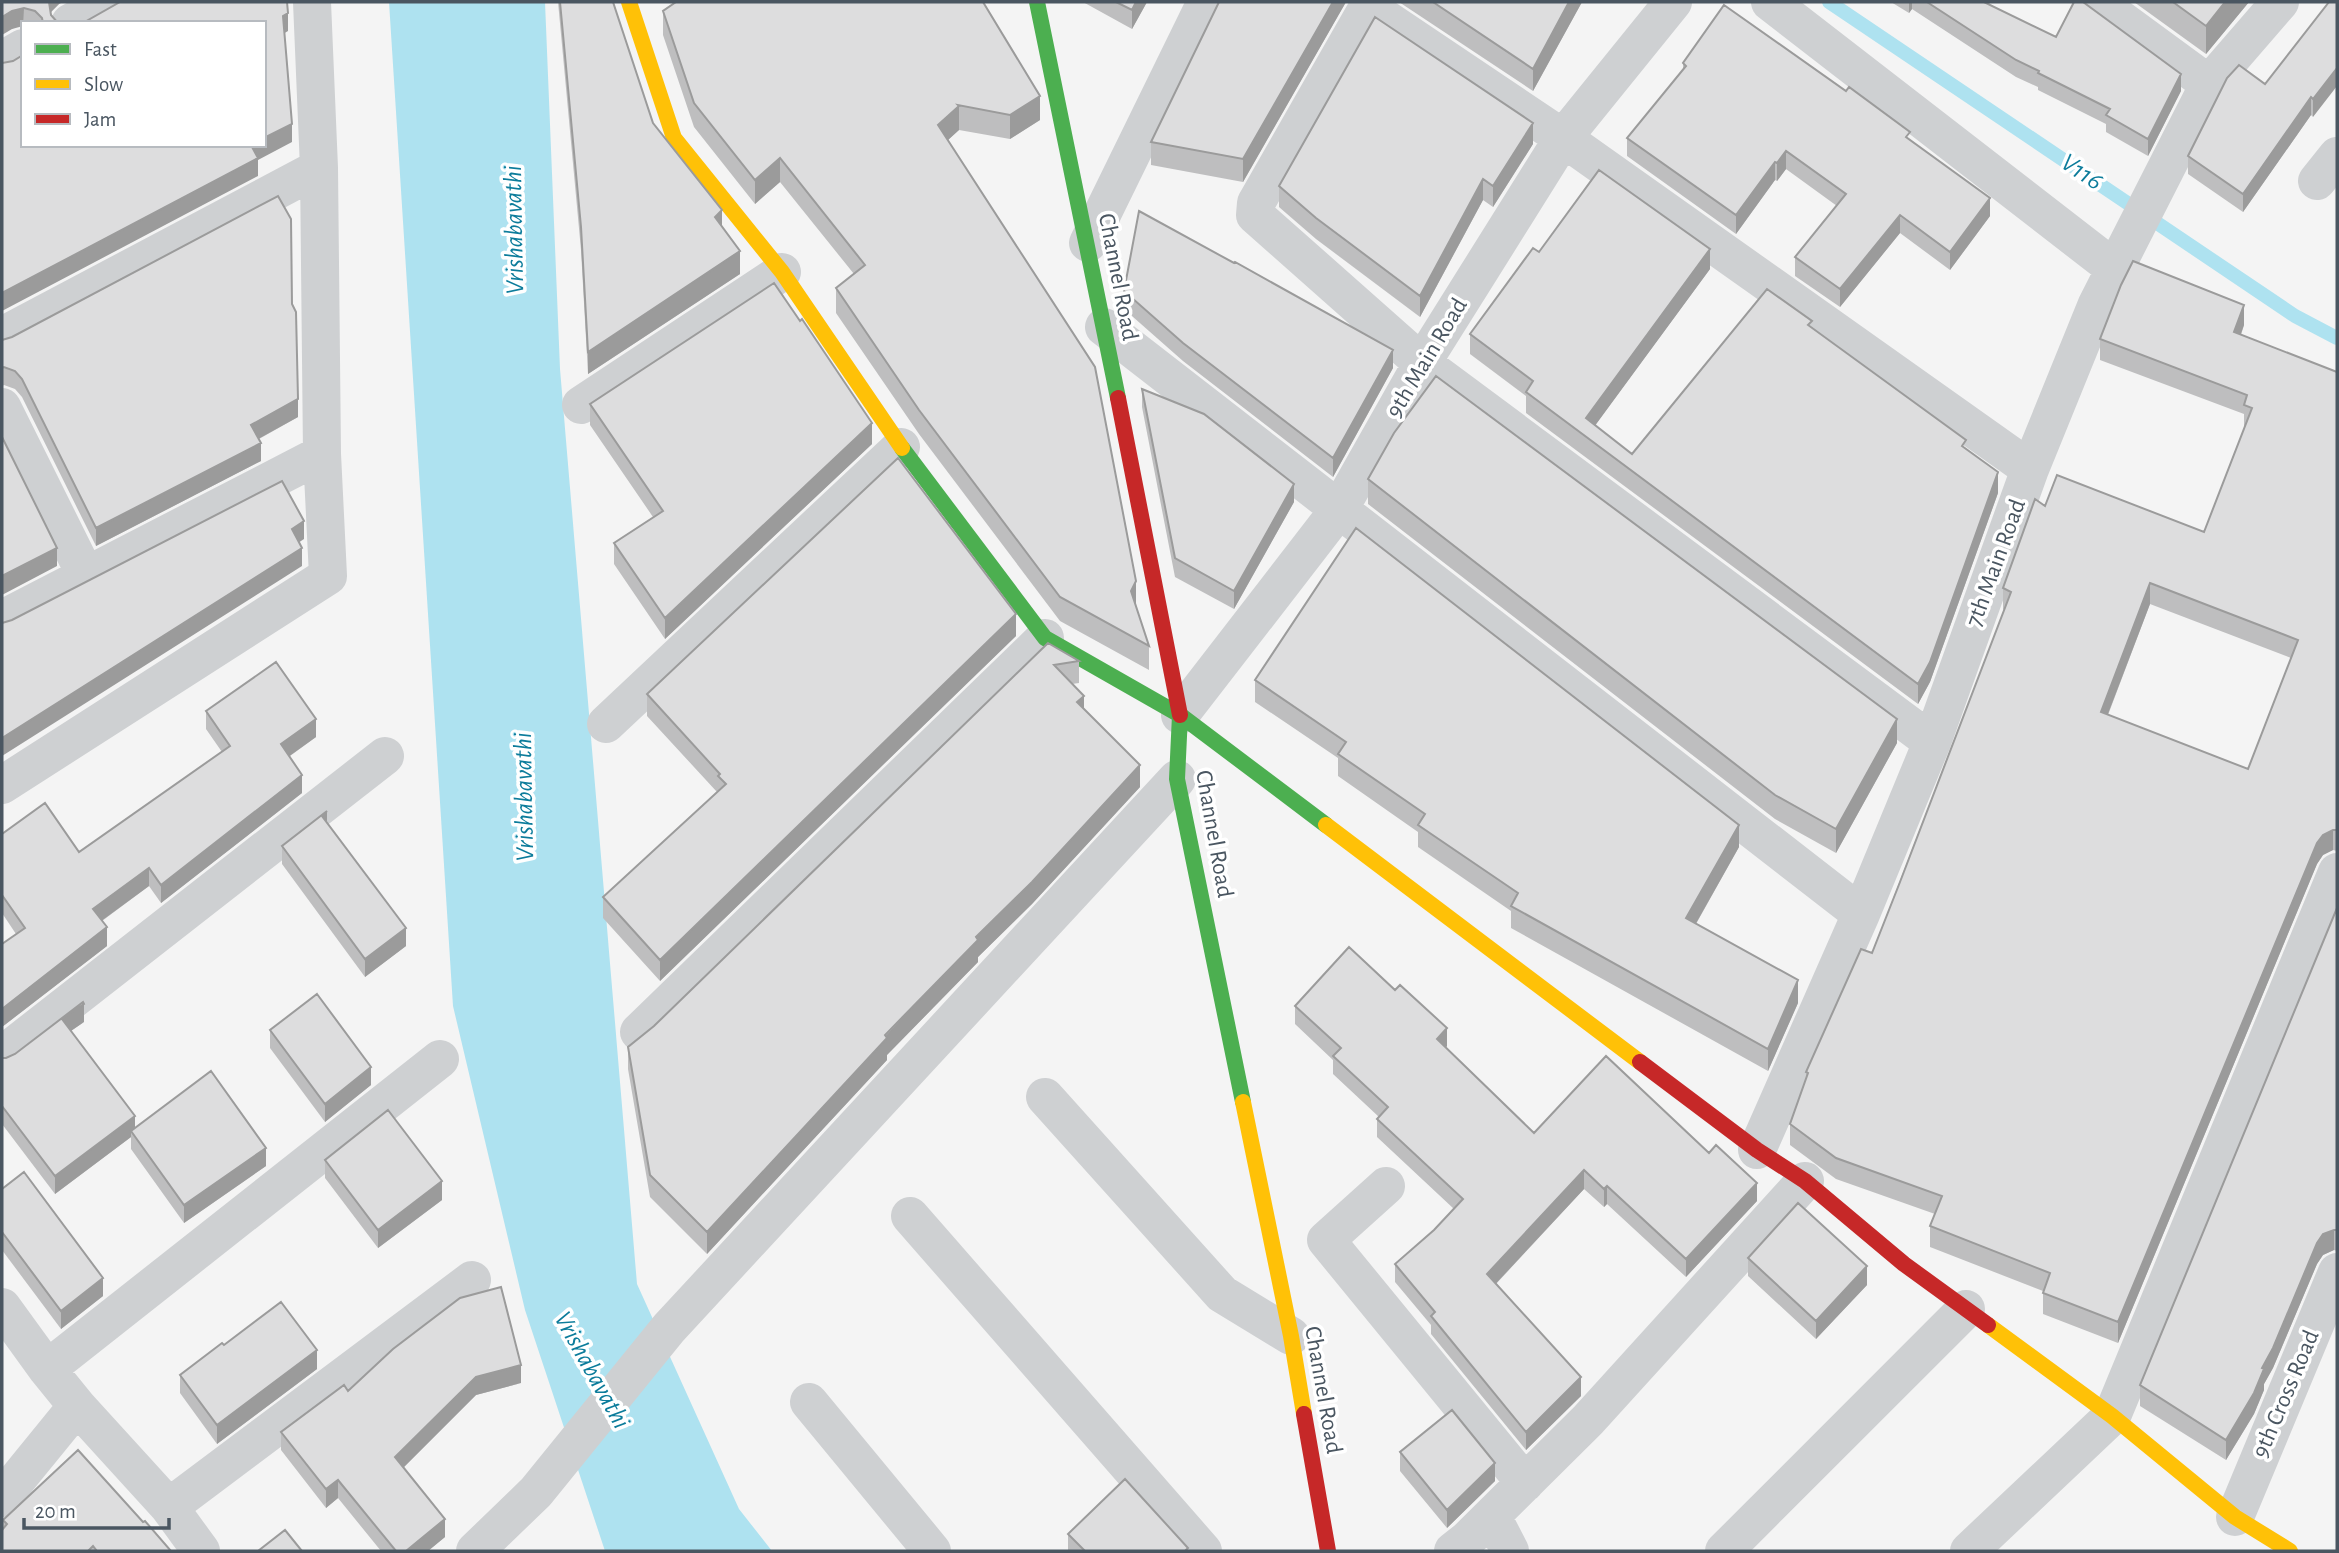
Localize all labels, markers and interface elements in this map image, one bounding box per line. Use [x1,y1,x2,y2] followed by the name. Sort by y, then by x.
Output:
[21,21,266,147] legend
[84,39,117,60] text: Fast
[84,74,123,95] text: Slow
[84,109,116,130] text: Jam
[2057,149,2107,195] water label: V116
[500,165,528,295] water label: Vrishabavathi
[1094,211,1142,343] street label: Channel Road
[1382,294,1472,422] street label: 9th Main Road
[1962,496,2030,630] street label: 7th Main Road
[510,732,538,862] water label: Vrishabavathi
[1191,768,1237,900] street label: Channel Road
[549,1307,635,1433] water label: Vrishabavathi
[1300,1324,1346,1456] street label: Channel Road
[2248,1327,2324,1461] street label: 9th Cross Road
[24,1486,170,1530] scale bar
[35,1501,76,1522] text: 20 m

